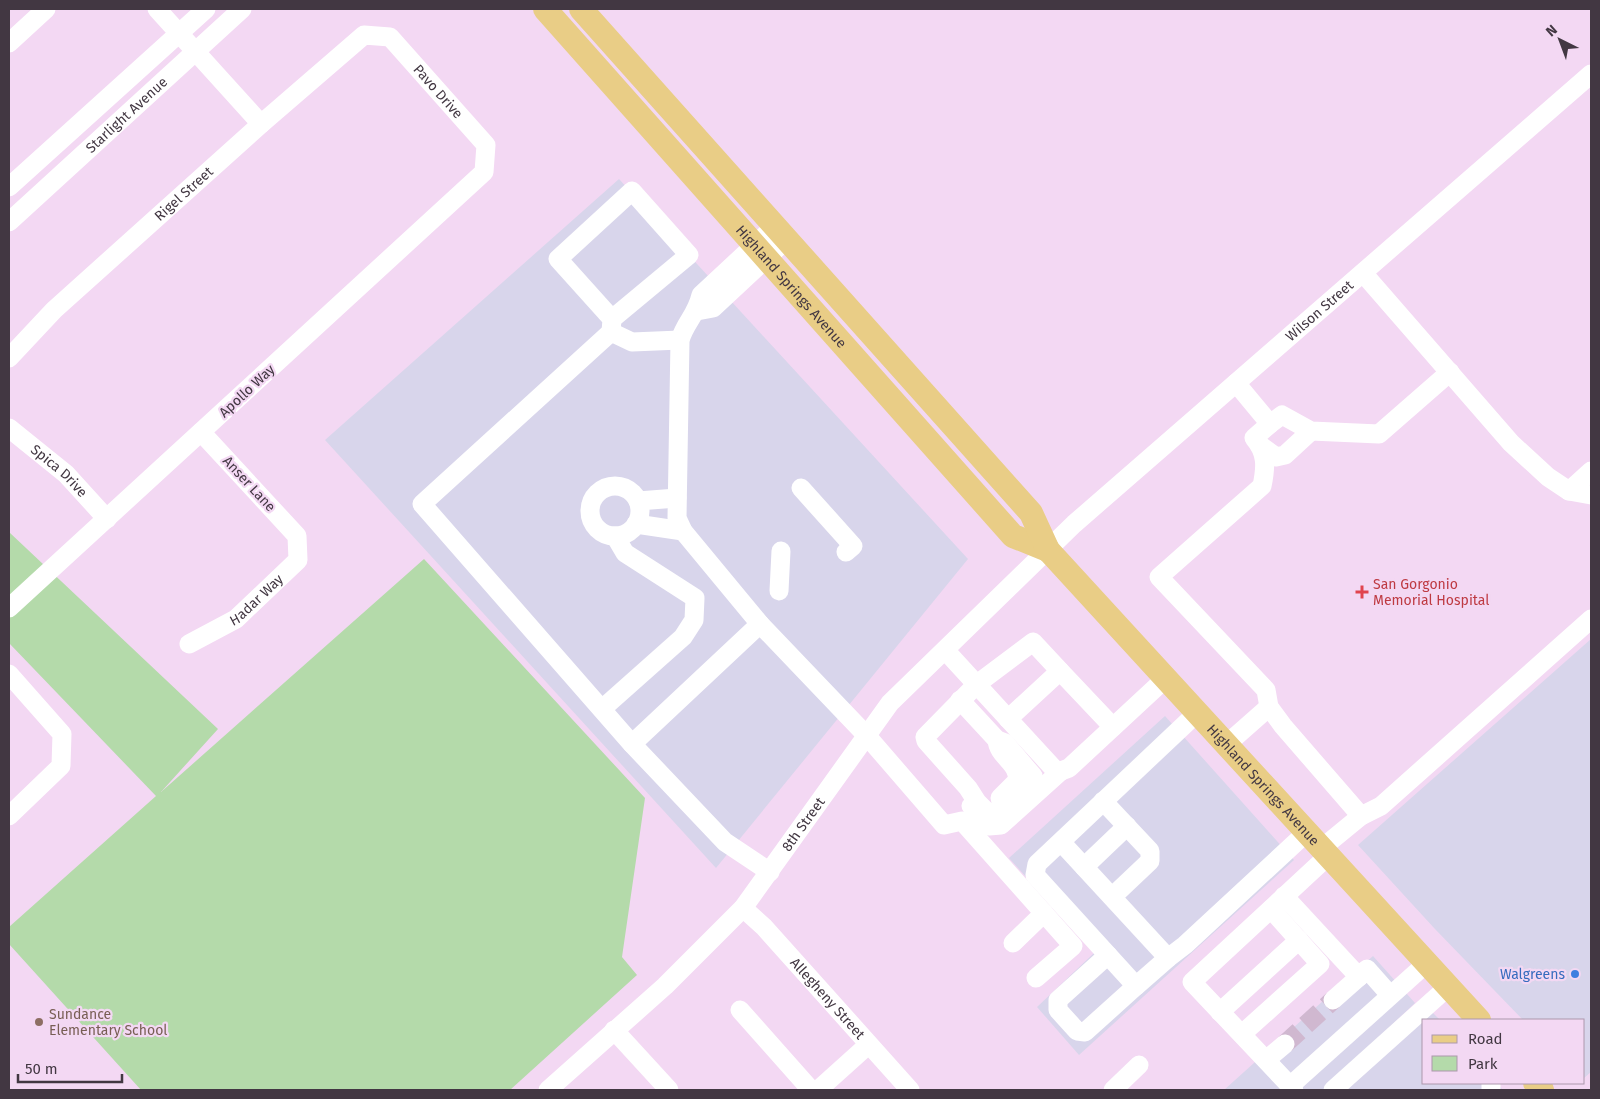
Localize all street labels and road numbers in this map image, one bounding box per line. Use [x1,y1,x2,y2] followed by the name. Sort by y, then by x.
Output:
[410,61,467,122] street label: Pavo Drive
[82,73,171,156] street label: Starlight Avenue
[151,162,217,224] street label: Rigel Street
[732,222,850,351] street label: Highland Springs Avenue
[1282,276,1357,345] street label: Wilson Street
[216,361,278,421] street label: Apollo Way
[28,441,91,501] street label: Spica Drive
[219,453,279,515] street label: Anser Lane
[227,570,287,629] street label: Hadar Way
[1204,721,1323,849] street label: Highland Springs Avenue
[778,793,829,855] street label: 8th Street
[787,954,869,1043] street label: Allegheny Street

